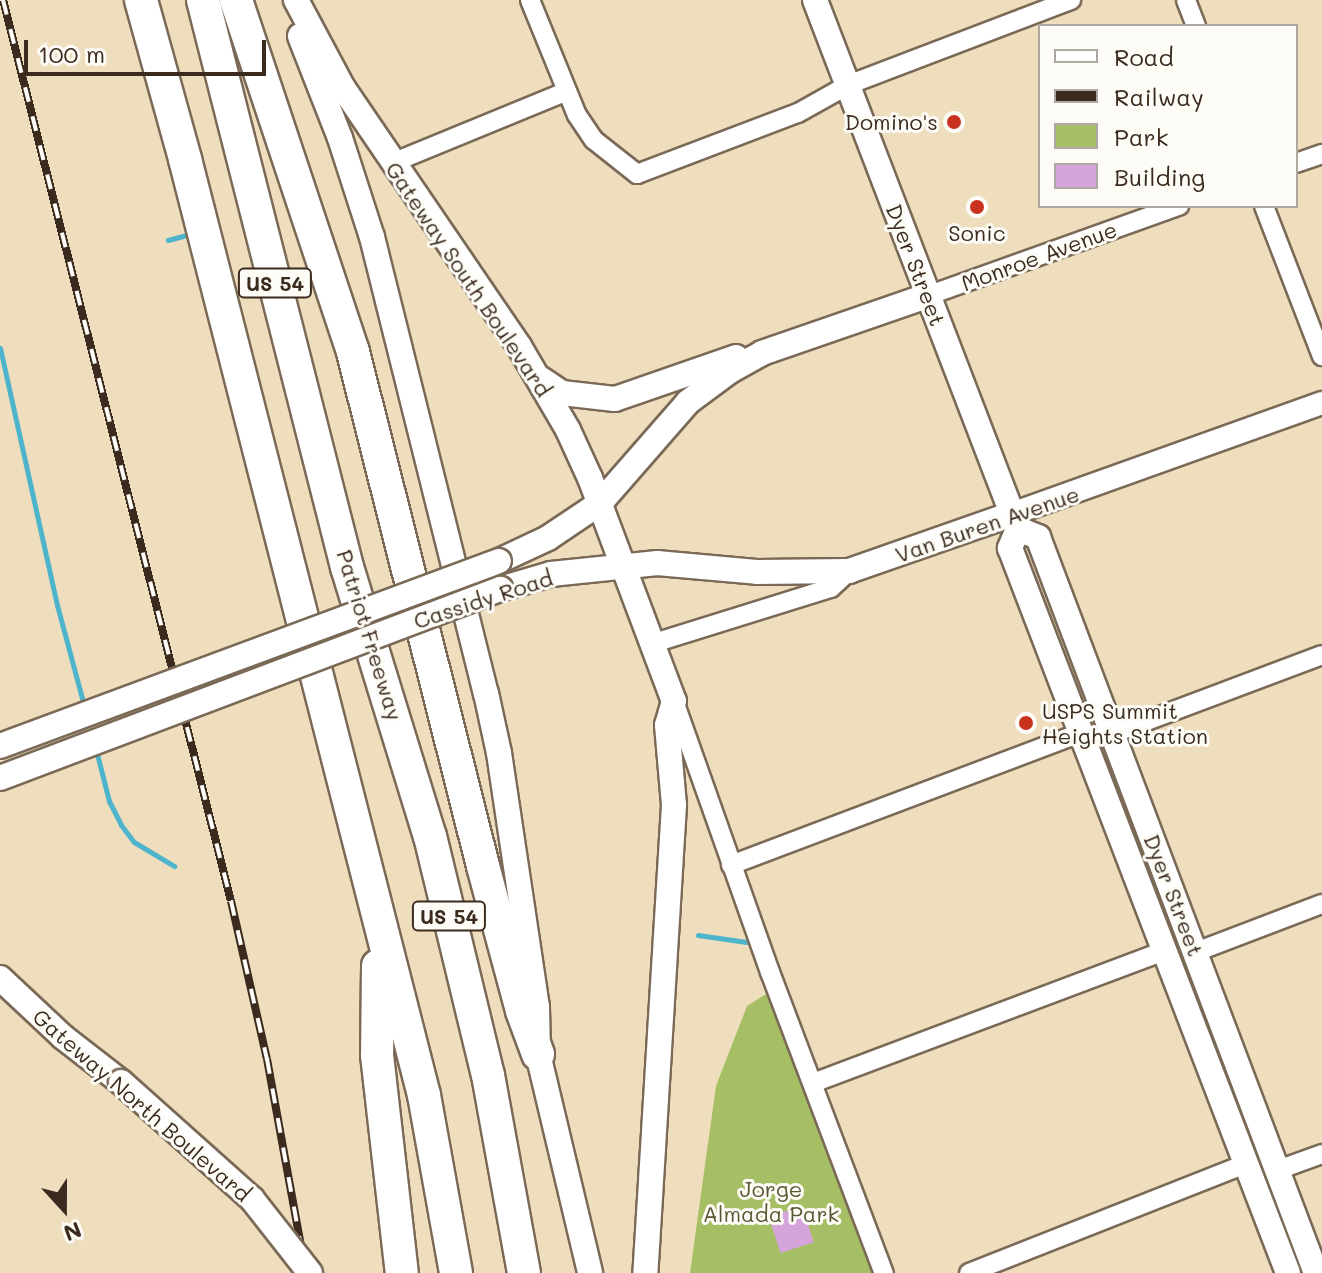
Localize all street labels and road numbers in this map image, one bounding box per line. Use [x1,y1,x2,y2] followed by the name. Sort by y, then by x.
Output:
[380,157,558,401] street label: Gateway South Boulevard
[881,200,951,330] street label: Dyer Street
[958,216,1120,296] street label: Monroe Avenue
[237,267,313,299] road number: US 54
[892,480,1082,568] street label: Van Buren Avenue
[331,546,409,724] street label: Patriot Freeway
[410,564,556,634] street label: Cassidy Road
[1139,830,1209,960] street label: Dyer Street
[411,900,487,932] road number: US 54
[28,1003,256,1207] street label: Gateway North Boulevard

